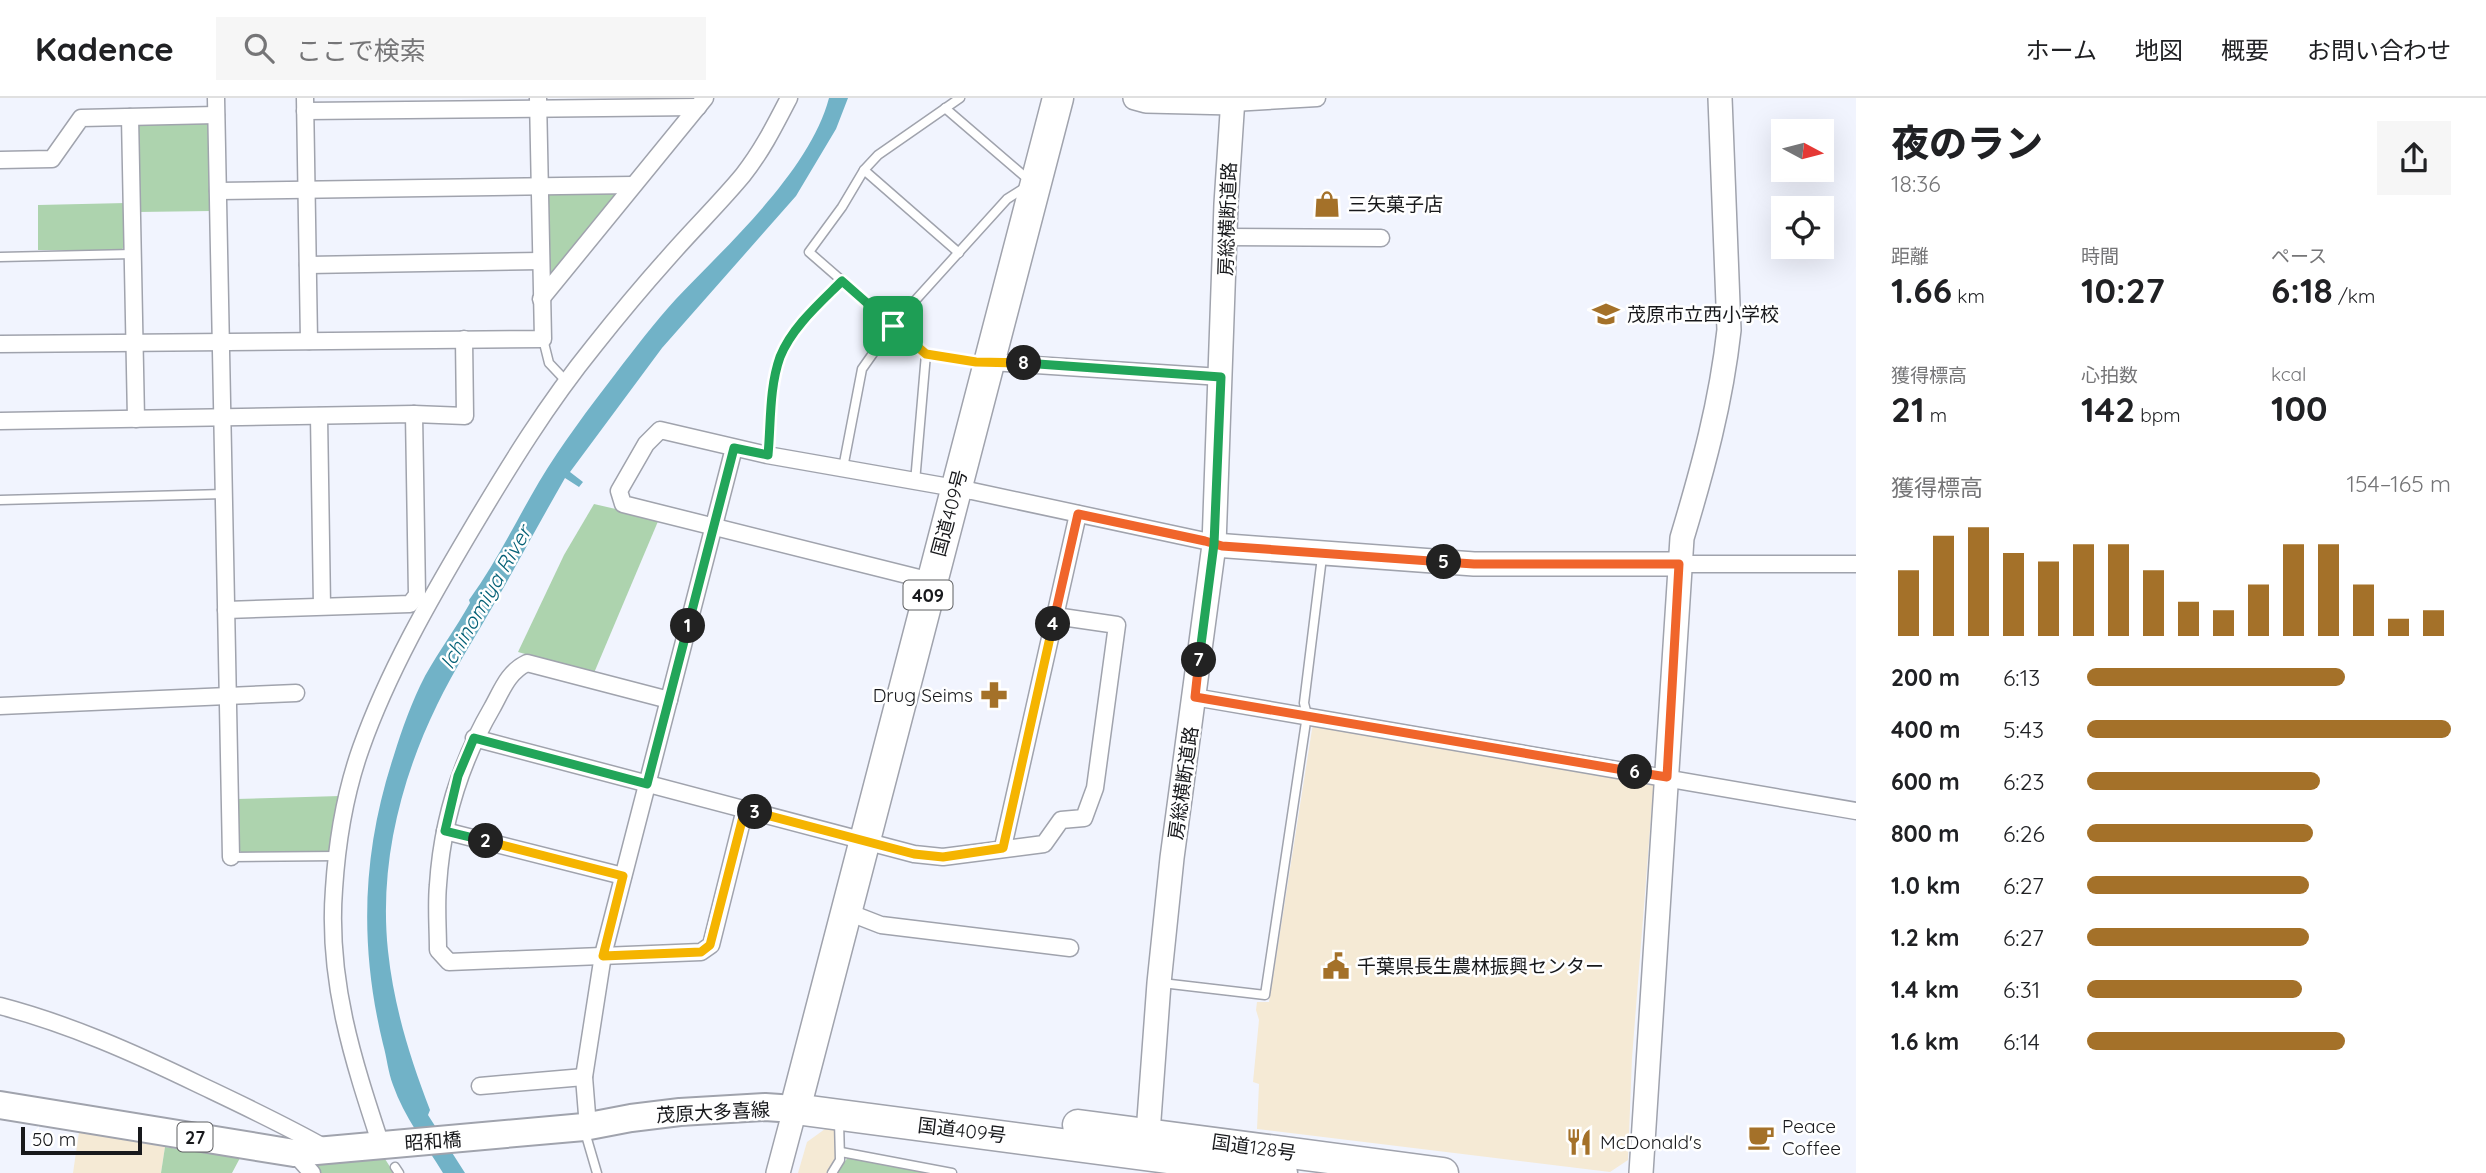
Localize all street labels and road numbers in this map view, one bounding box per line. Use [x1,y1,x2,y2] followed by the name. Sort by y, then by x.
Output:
[1213,162,1241,276] street label: 房総横断道路
[926,467,972,559] street label: 国道409号
[904,580,953,610] road number: 409
[1163,725,1203,841] street label: 房総横断道路
[655,1097,771,1127] street label: 茂原大多喜線
[916,1113,1008,1147] street label: 国道409号
[178,1122,212,1152] road number: 27
[404,1127,462,1155] street label: 昭和橋
[1210,1129,1298,1165] street label: 国道128号

